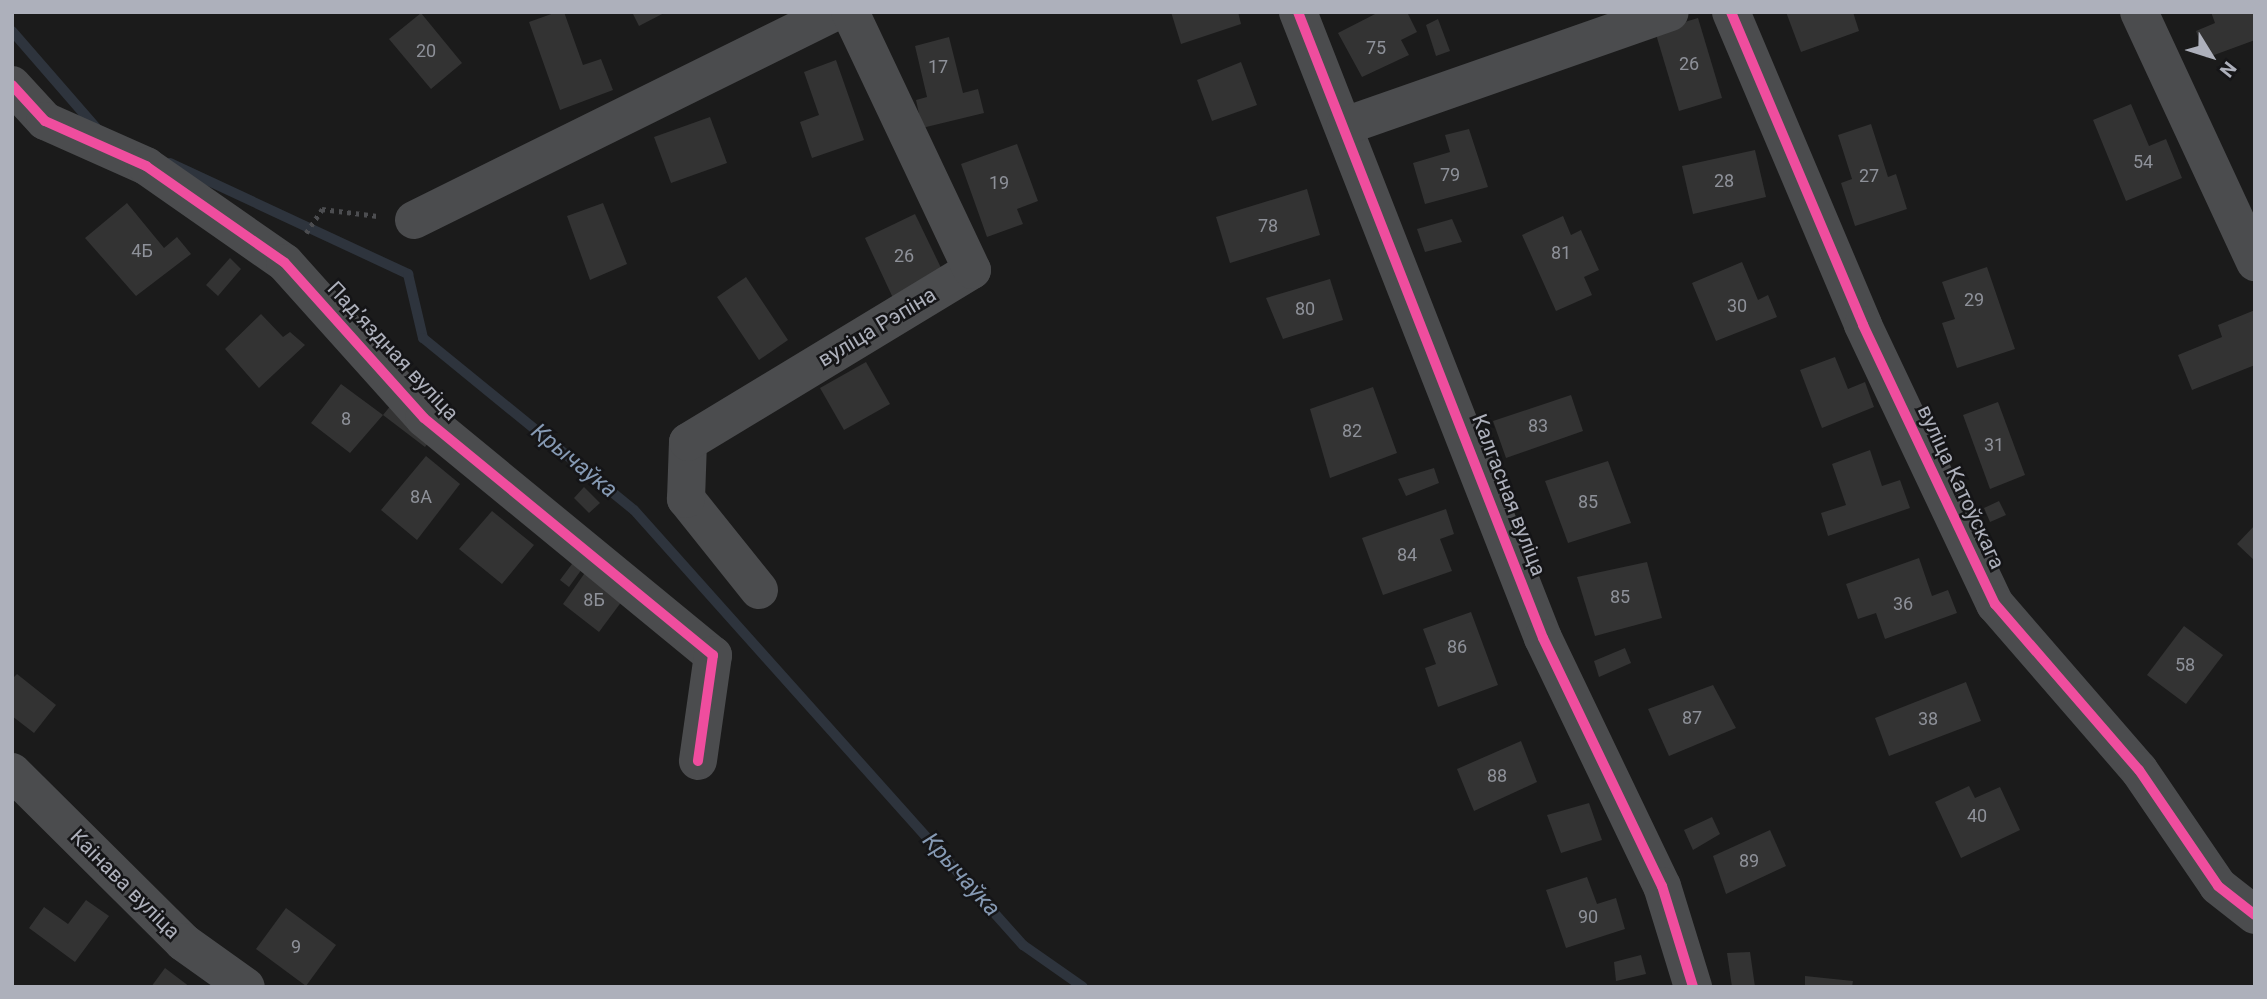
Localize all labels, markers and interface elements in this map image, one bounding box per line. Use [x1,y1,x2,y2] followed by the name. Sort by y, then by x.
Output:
[2176,21,2246,91] north arrow
[1366,37,1386,59] house number: 75
[416,40,436,62] house number: 20
[1679,53,1699,75] house number: 26
[928,56,948,78] house number: 17
[2215,57,2241,82] text: N
[2133,151,2153,173] house number: 54
[1440,164,1460,186] house number: 79
[1859,165,1879,187] house number: 27
[1714,170,1734,192] house number: 28
[989,172,1009,194] house number: 19
[1258,215,1278,237] house number: 78
[131,240,153,262] house number: 4Б
[1551,242,1571,264] house number: 81
[894,245,914,267] house number: 26
[322,276,464,426] street label: Падʼяздная вуліца
[813,282,941,372] street label: вуліца Рэпіна
[1964,289,1984,311] house number: 29
[1727,295,1747,317] house number: 30
[1295,298,1315,320] house number: 80
[1912,401,2010,573] street label: вуліца Катоўскага
[341,408,351,430] house number: 8
[1467,411,1551,579] street label: Калгасная вуліца
[1528,415,1548,437] house number: 83
[525,418,623,504] water label: Крычаўка
[1342,420,1362,442] house number: 82
[1984,434,2004,456] house number: 31
[410,486,432,508] house number: 8А
[1578,491,1598,513] house number: 85
[1397,544,1417,566] house number: 84
[1610,586,1630,608] house number: 85
[583,589,605,611] house number: 8Б
[1893,593,1913,615] house number: 36
[1447,636,1467,658] house number: 86
[2175,654,2195,676] house number: 58
[1682,707,1702,729] house number: 87
[1918,708,1938,730] house number: 38
[1487,765,1507,787] house number: 88
[1967,805,1987,827] house number: 40
[65,824,185,944] street label: Каінава вуліца
[916,828,1006,922] water label: Крычаўка
[1739,850,1759,872] house number: 89
[1578,906,1598,928] house number: 90
[291,936,301,958] house number: 9

